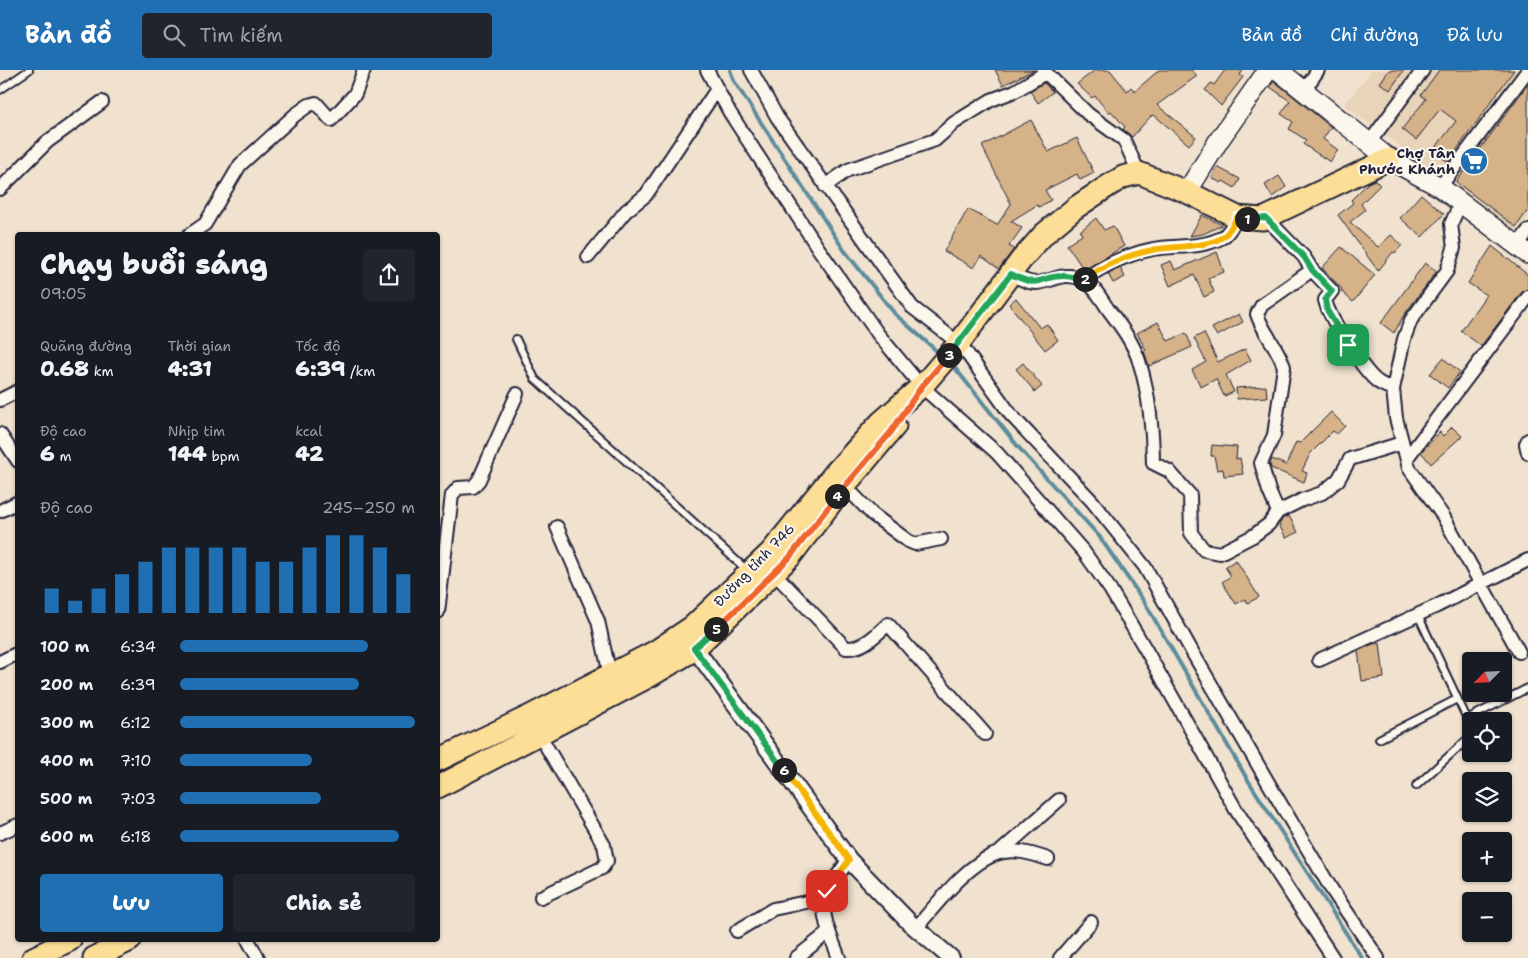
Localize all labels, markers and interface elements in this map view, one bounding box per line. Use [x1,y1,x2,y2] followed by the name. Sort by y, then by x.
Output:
[142,13,492,58] search box
[25,19,112,51] text: Bản đồ
[160,21,188,49] icon: search
[200,23,283,48] text: Tìm kiếm
[1241,23,1302,47] text: Bản đồ
[1330,23,1419,47] text: Chỉ đường
[1447,23,1503,47] text: Đã lưu
[1359,144,1455,178] place label: Chợ Tân Phước Khánh
[1459,146,1489,176] supermarket icon: Chợ Tân Phước Khánh
[1234,206,1260,232] pin: 1
[1244,210,1251,228] text: 1
[40,245,268,283] text: Chạy buổi sáng
[363,249,415,301] button: share
[1072,266,1098,292] pin: 2
[1081,270,1090,288] text: 2
[40,283,86,304] text: 09:05
[1327,324,1369,366] pin
[1334,331,1362,359] icon: arrive
[40,337,132,355] text: Quãng đường
[168,337,231,355] text: Thời gian
[295,337,340,355] text: Tốc độ
[936,342,962,368] pin: 3
[945,346,954,364] text: 3
[40,355,89,383] text: 0.68
[168,355,212,383] text: 4:31
[295,355,346,383] text: 6:39
[89,362,114,380] text: km
[346,362,375,380] text: /km
[40,422,86,440] text: Độ cao
[168,422,225,440] text: Nhịp tim
[295,422,323,440] text: kcal
[40,440,55,468] text: 6
[168,440,207,468] text: 144
[295,440,324,468] text: 42
[55,447,72,465] text: m
[207,447,240,465] text: bpm
[824,484,850,508] pin: 4
[833,487,842,505] text: 4
[40,497,93,518] text: Độ cao
[322,497,415,518] text: 245–250 m
[710,520,798,610] street label: Đường tỉnh 746
[704,616,728,642] pin: 5
[712,620,721,638] text: 5
[40,636,89,657] text: 100 m
[120,636,156,657] text: 6:34
[1462,652,1512,702] north arrow
[1462,652,1512,942] map controls
[40,674,93,695] text: 200 m
[120,674,156,695] text: 6:39
[40,712,94,733] text: 300 m
[120,712,151,733] text: 6:12
[1462,712,1512,762] button: locate
[40,750,94,771] text: 400 m
[120,750,151,771] text: 7:10
[772,758,796,782] pin: 6
[780,761,789,779] text: 6
[1462,772,1512,822] button: layers
[40,788,92,809] text: 500 m
[120,788,156,809] text: 7:03
[40,826,94,847] text: 600 m
[120,826,152,847] text: 6:18
[1462,832,1512,882] button: +
[806,870,848,912] pin
[40,874,223,932] button: Lưu
[233,874,415,932] button: Chia sẻ
[813,877,841,905] icon: check
[1462,892,1512,942] button: −

